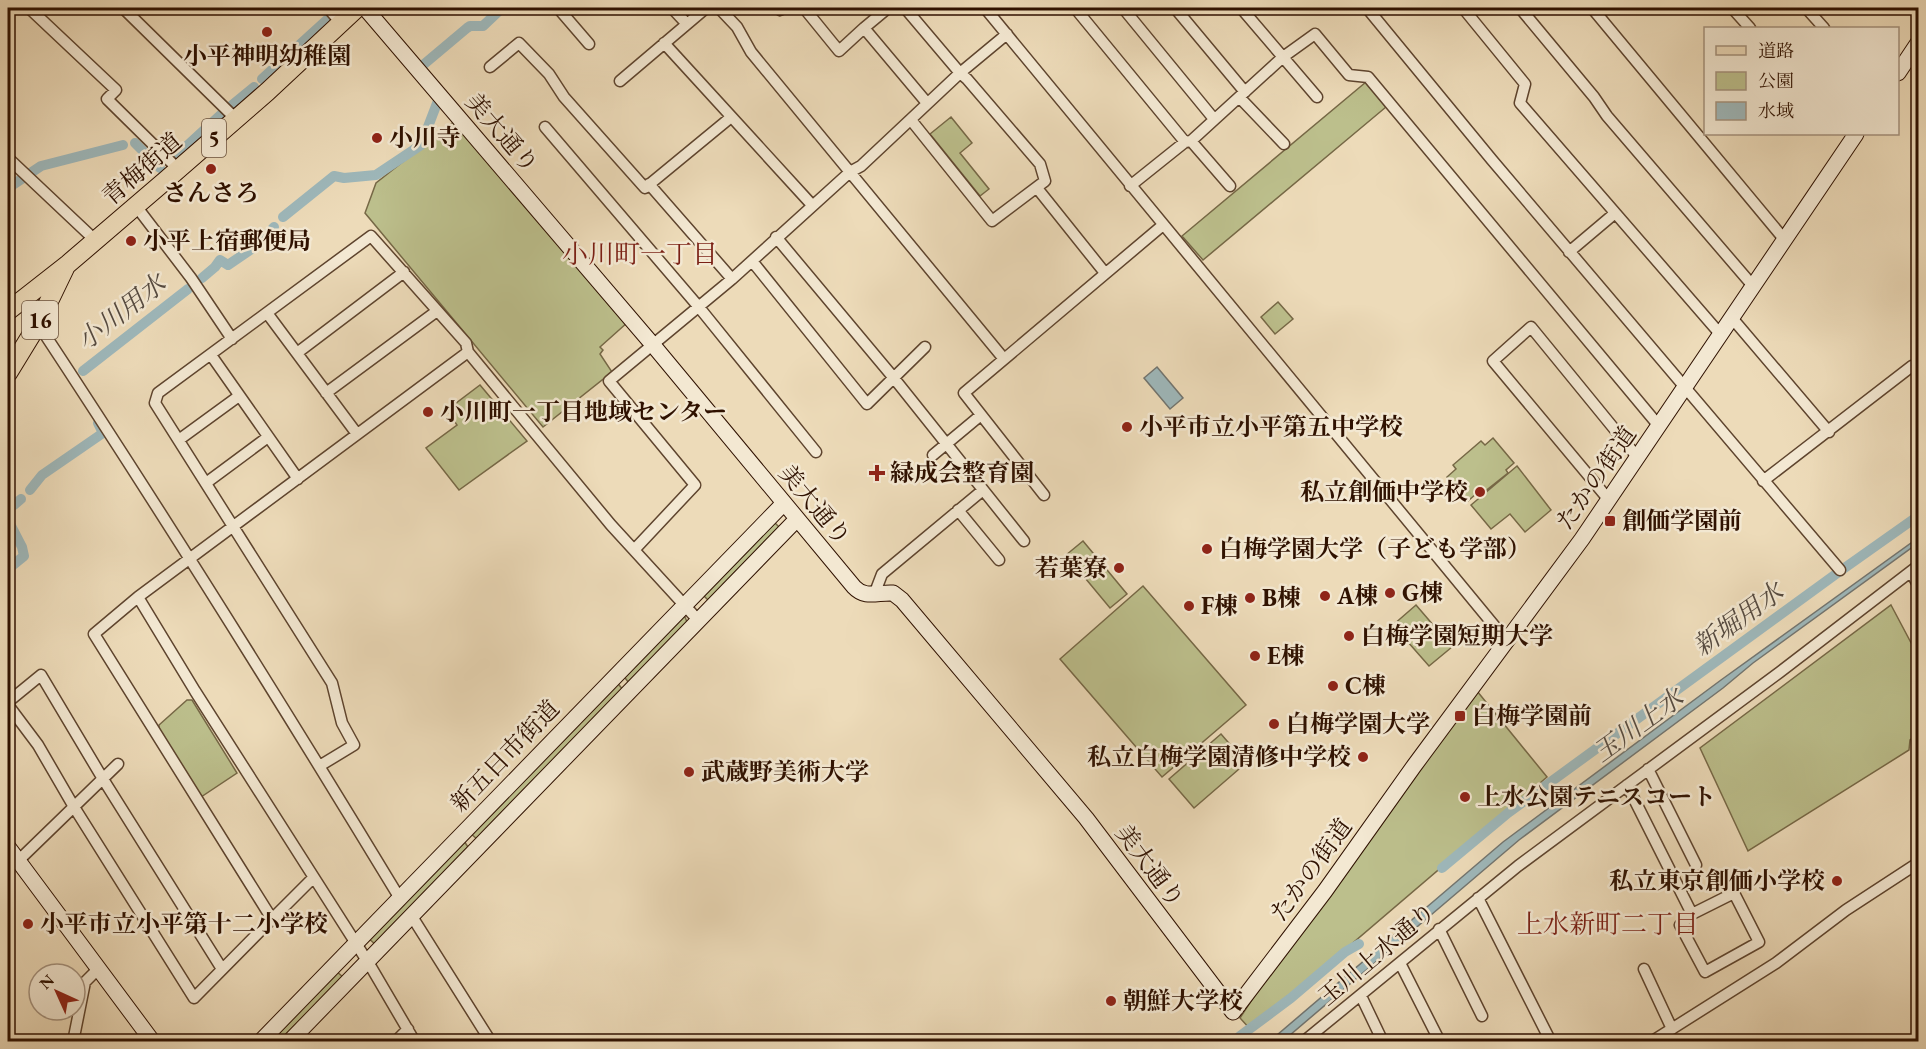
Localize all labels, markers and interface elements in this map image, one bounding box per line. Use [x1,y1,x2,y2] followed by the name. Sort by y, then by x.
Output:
[260,25,274,39] marker: 小平神明幼稚園
[1704,27,1899,135] legend
[1758,39,1794,62] text: 道路
[183,40,351,71] place label: 小平神明幼稚園
[1758,69,1794,92] text: 公園
[459,86,546,179] street label: 美大通り
[1758,99,1794,122] text: 水域
[202,119,226,157] road number: 5
[389,122,461,153] place label: 小川寺
[95,125,188,212] street label: 青梅街道
[370,131,384,145] marker: 小川寺
[204,162,218,176] marker: さんさろ
[163,177,259,208] place label: さんさろ
[143,225,311,256] place label: 小平上宿郵便局
[124,234,138,248] marker: 小平上宿郵便局
[562,237,718,271] district label: 小川町一丁目
[70,265,175,357] water label: 小川用水
[22,301,58,339] road number: 16
[440,396,727,427] place label: 小川町一丁目地域センター
[421,405,435,419] marker: 小川町一丁目地域センター
[1139,411,1403,442] place label: 小平市立小平第五中学校
[1120,420,1134,434] marker: 小平市立小平第五中学校
[1548,420,1643,536] street label: たかの街道
[890,457,1034,488] place label: 緑成会整育園
[773,458,858,551] street label: 美大通り
[868,464,886,482] marker: 緑成会整育園
[1300,476,1468,507] place label: 私立創価中学校
[1473,485,1487,499] marker: 私立創価中学校
[1622,505,1742,536] place label: 創価学園前
[1603,514,1617,528] marker: 創価学園前
[1219,533,1531,564] place label: 白梅学園大学（子ども学部）
[1200,542,1214,556] marker: 白梅学園大学（子ども学部）
[1035,552,1107,583] place label: 若葉寮
[1112,561,1126,575] marker: 若葉寮
[1686,573,1792,663] water label: 新堀用水
[1402,577,1443,608] place label: G棟
[1336,580,1378,611] place label: A棟
[1262,582,1301,613] place label: B棟
[1383,586,1397,600] marker: G棟
[1318,589,1332,603] marker: A棟
[1201,590,1238,621] place label: F棟
[1243,591,1257,605] marker: B棟
[1182,599,1196,613] marker: F棟
[1361,620,1553,651] place label: 白梅学園短期大学
[1342,629,1356,643] marker: 白梅学園短期大学
[1267,640,1305,671] place label: E棟
[1248,649,1262,663] marker: E棟
[1345,670,1386,701] place label: C棟
[1326,679,1340,693] marker: C棟
[1586,679,1692,769] water label: 玉川上水
[443,693,566,818] street label: 新五日市街道
[1472,700,1592,731] place label: 白梅学園前
[1286,708,1430,739] place label: 白梅学園大学
[1453,709,1467,723] marker: 白梅学園前
[1267,717,1281,731] marker: 白梅学園大学
[1087,741,1351,772] place label: 私立白梅学園清修中学校
[1356,750,1370,764] marker: 私立白梅学園清修中学校
[701,756,869,787] place label: 武蔵野美術大学
[682,765,696,779] marker: 武蔵野美術大学
[1477,781,1716,812] place label: 上水公園テニスコート
[1458,790,1472,804] marker: 上水公園テニスコート
[1263,812,1358,927] street label: たかの街道
[1109,818,1192,913] street label: 美大通り
[1609,865,1825,896] place label: 私立東京創価小学校
[1830,874,1844,888] marker: 私立東京創価小学校
[1312,895,1442,1012] street label: 玉川上水通り
[1517,907,1699,941] district label: 上水新町二丁目
[40,908,328,939] place label: 小平市立小平第十二小学校
[21,917,35,931] marker: 小平市立小平第十二小学校
[27,962,87,1022] north arrow
[35,970,59,994] text: N
[1123,985,1243,1016] place label: 朝鮮大学校
[1104,994,1118,1008] marker: 朝鮮大学校

